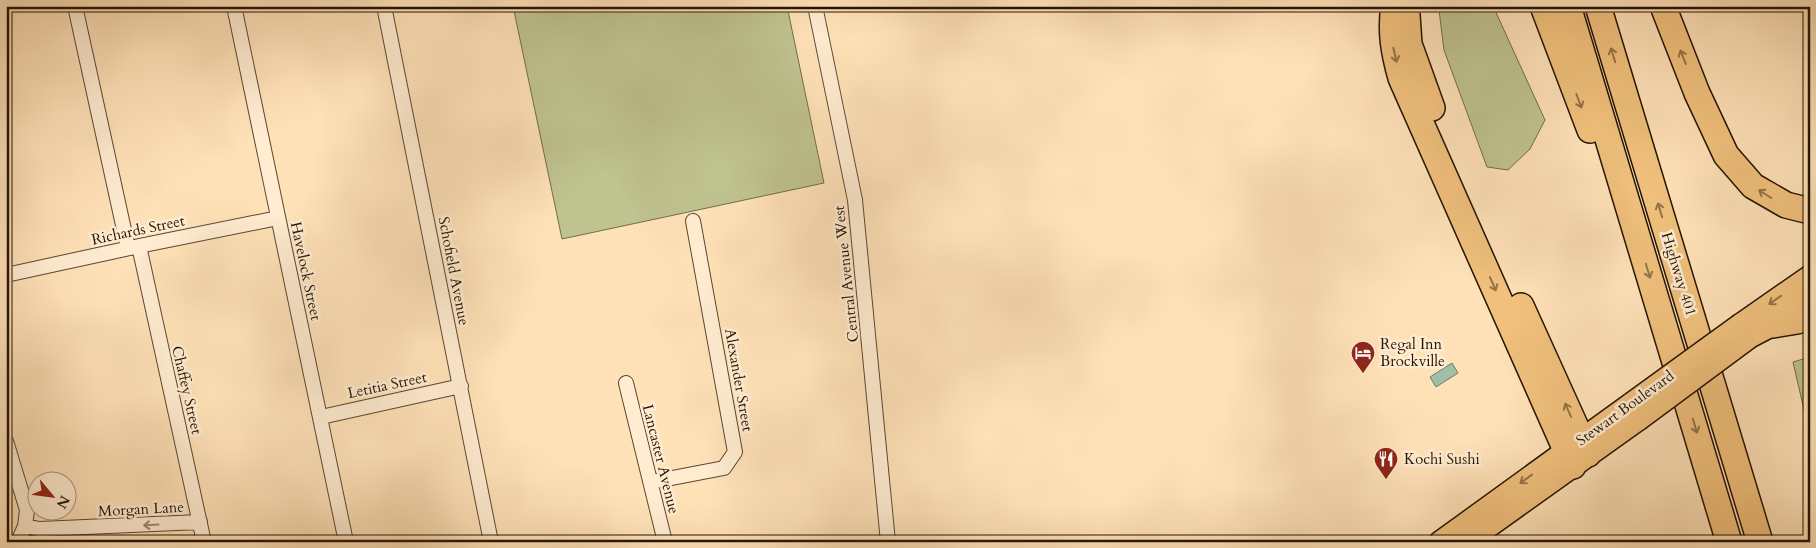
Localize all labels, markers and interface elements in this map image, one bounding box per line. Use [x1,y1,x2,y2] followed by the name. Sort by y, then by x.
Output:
[1391,46,1400,62] one-way arrow
[1608,47,1617,63] one-way arrow
[1678,50,1687,65] one-way arrow
[1575,93,1584,108] one-way arrow
[1758,188,1772,199] one-way arrow
[1654,203,1664,219] one-way arrow
[829,205,863,343] street label: Central Avenue West
[90,210,187,250] street label: Richards Street
[434,215,474,327] street label: Schofield Avenue
[286,220,326,322] street label: Havelock Street
[1657,230,1701,318] street label: Highway 401
[1644,262,1654,278] one-way arrow
[1488,276,1498,291] one-way arrow
[1768,295,1782,305] one-way arrow
[720,327,758,433] street label: Alexander Street
[1380,334,1445,371] place label: Regal Inn Brockville
[1350,340,1376,374] hotel icon: Regal Inn Brockville
[167,344,207,436] street label: Chaffey Street
[1572,366,1678,450] street label: Stewart Boulevard
[346,367,429,403] street label: Letitia Street
[638,402,684,516] street label: Lancaster Avenue
[1563,403,1573,418] one-way arrow
[1690,418,1700,434] one-way arrow
[1373,446,1399,480] restaurant icon: Kochi Sushi
[1404,449,1480,469] place label: Kochi Sushi
[28,470,78,520] north arrow
[1519,474,1533,484] one-way arrow
[52,492,74,512] text: N
[98,497,185,521] street label: Morgan Lane
[143,520,159,529] one-way arrow

